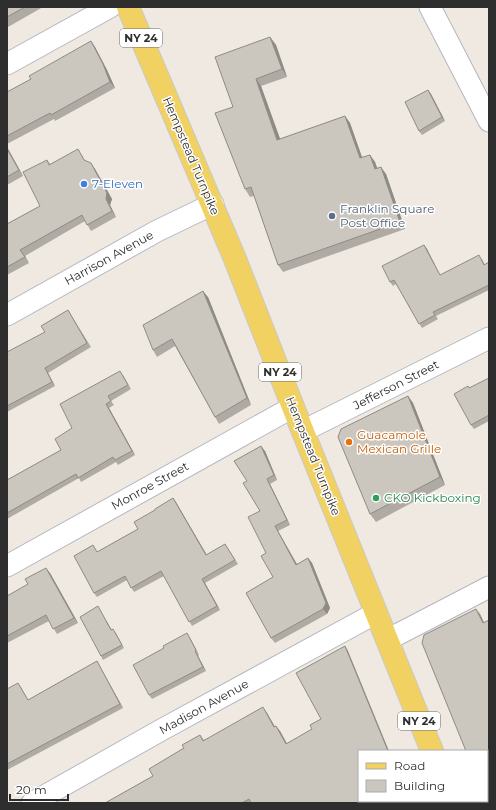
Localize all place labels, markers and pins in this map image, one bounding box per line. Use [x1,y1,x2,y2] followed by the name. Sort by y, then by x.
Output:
[92,176,143,191] place label: 7-Eleven
[79,179,89,189] marker: 7-Eleven
[340,201,434,230] place label: Franklin Square Post Office
[327,211,337,221] marker: Franklin Square Post Office
[357,427,441,456] place label: Guacamole Mexican Grille
[344,437,354,447] marker: Guacamole Mexican Grille
[384,490,481,505] place label: CKO Kickboxing
[371,493,381,503] marker: CKO Kickboxing

